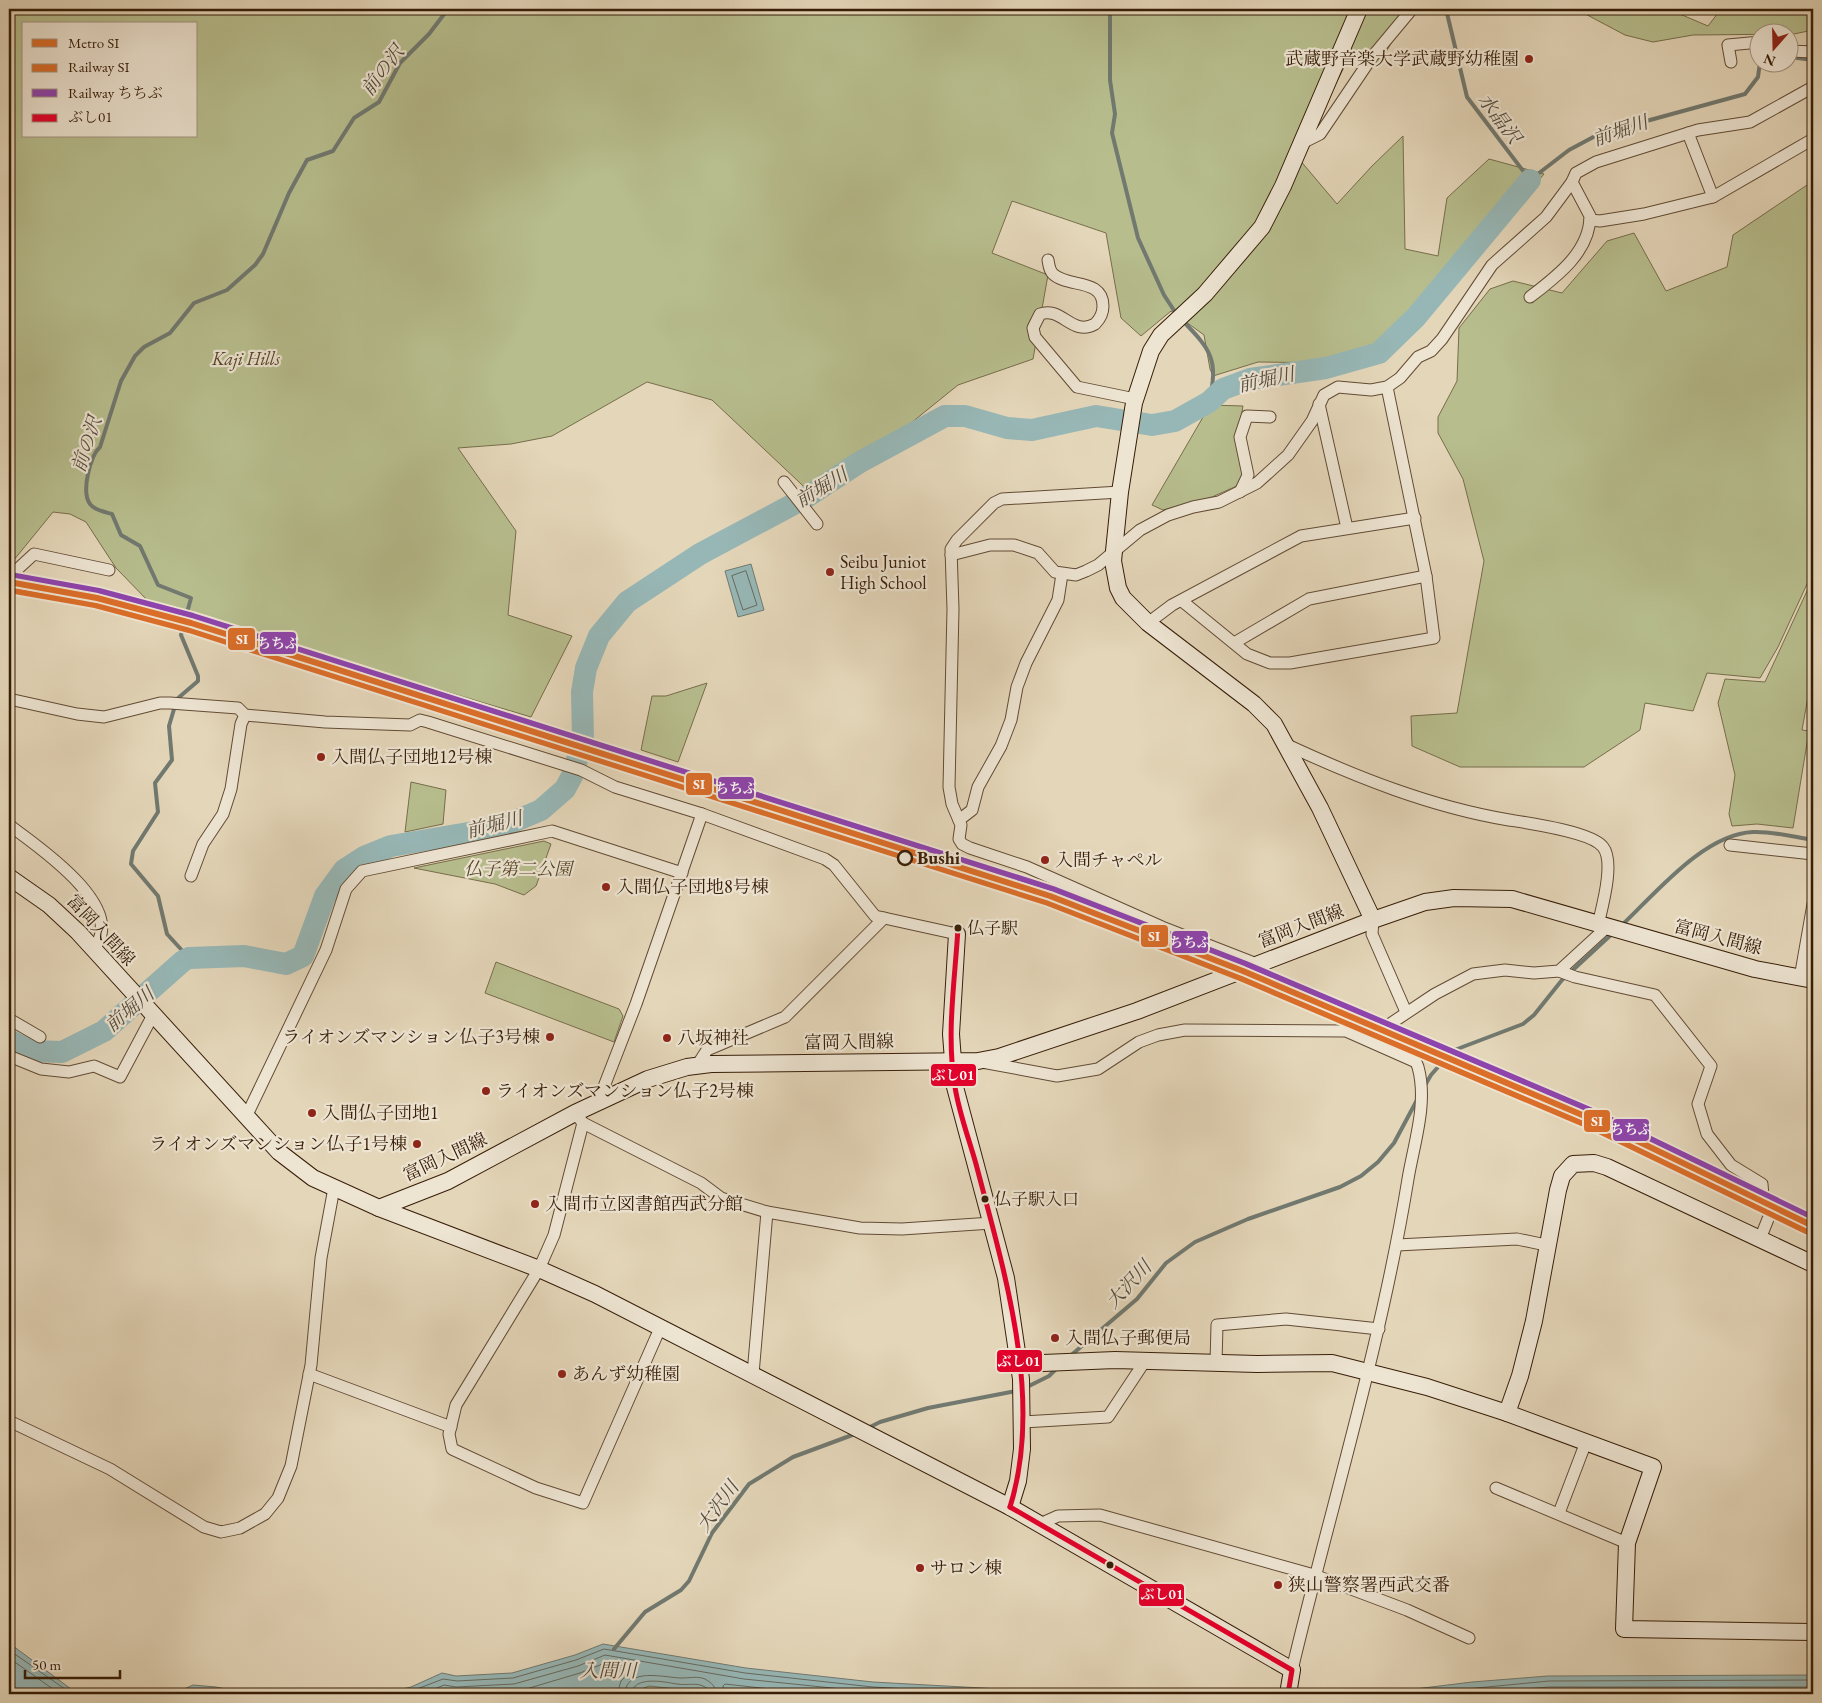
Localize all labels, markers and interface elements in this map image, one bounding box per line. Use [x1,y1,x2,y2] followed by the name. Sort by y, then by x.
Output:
[22,22,198,138] legend
[1750,22,1800,72] north arrow
[68,33,119,52] text: Metro SI
[355,38,411,101] water label: 前の沢
[1285,47,1519,70] place label: 武蔵野音楽大学武蔵野幼稚園
[1761,50,1778,71] text: N
[1523,53,1535,65] marker: 武蔵野音楽大学武蔵野幼稚園
[68,57,130,76] text: Railway SI
[68,83,162,102] text: Railway ちちぶ
[1472,88,1528,150] water label: 水晶沢
[68,107,112,126] text: ぶし01
[1589,109,1653,152] water label: 前堀川
[211,347,281,371] park label: Kaji Hills
[1236,361,1299,398] water label: 前堀川
[66,411,108,475] water label: 前の沢
[790,461,854,513] water label: 前堀川
[840,550,927,594] place label: Seibu Juniot High School
[824,566,836,578] marker: Seibu Juniot High School
[227,627,256,651] line badge: SI
[236,630,248,648] text: SI
[259,631,297,655] line badge: ちちぶ
[257,634,299,652] text: ちちぶ
[331,745,492,768] place label: 入間仏子団地12号棟
[315,751,327,763] marker: 入間仏子団地12号棟
[685,772,713,796] line badge: SI
[693,775,705,793] text: SI
[717,776,755,800] line badge: ちちぶ
[715,779,757,797] text: ちちぶ
[463,805,527,844] water label: 前堀川
[917,846,961,869] place label: Bushi
[1055,848,1162,871] place label: 入間チャペル
[897,850,913,866] marker: Bushi
[1039,854,1051,866] marker: 入間チャペル
[464,857,575,880] park label: 仏子第二公園
[616,875,769,898] place label: 入間仏子団地8号棟
[600,881,612,893] marker: 入間仏子団地8号棟
[62,889,140,970] street label: 富岡入間線
[1255,899,1347,952] street label: 富岡入間線
[1672,914,1765,959] street label: 富岡入間線
[967,917,1018,939] place label: 仏子駅
[953,923,963,933] marker: 仏子駅
[1140,924,1169,948] line badge: SI
[1148,927,1160,945] text: SI
[1171,930,1209,954] line badge: ちちぶ
[1169,933,1211,951] text: ちちぶ
[99,980,161,1037] water label: 前堀川
[282,1025,540,1048] place label: ライオンズマンション仏子3号棟
[677,1026,749,1049] place label: 八坂神社
[804,1029,894,1054] street label: 富岡入間線
[544,1031,556,1043] marker: ライオンズマンション仏子3号棟
[661,1032,673,1044] marker: 八坂神社
[930,1063,977,1087] line badge: ぶし01
[932,1066,974,1084] text: ぶし01
[496,1079,754,1102] place label: ライオンズマンション仏子2号棟
[480,1085,492,1097] marker: ライオンズマンション仏子2号棟
[322,1101,439,1124] place label: 入間仏子団地1
[306,1107,318,1119] marker: 入間仏子団地1
[1583,1109,1611,1133] line badge: SI
[1591,1112,1603,1130] text: SI
[1612,1118,1650,1142] line badge: ちちぶ
[1610,1120,1652,1138] text: ちちぶ
[399,1127,490,1186] street label: 富岡入間線
[149,1132,407,1155] place label: ライオンズマンション仏子1号棟
[411,1138,423,1150] marker: ライオンズマンション仏子1号棟
[994,1188,1079,1210] place label: 仏子駅入口
[545,1192,743,1215] place label: 入間市立図書館西武分館
[980,1194,990,1204] marker: 仏子駅入口
[529,1198,541,1210] marker: 入間市立図書館西武分館
[1100,1254,1158,1314] water label: 大沢川
[1065,1326,1191,1349] place label: 入間仏子郵便局
[1049,1332,1061,1344] marker: 入間仏子郵便局
[996,1349,1043,1373] line badge: ぶし01
[998,1352,1040,1370] text: ぶし01
[572,1362,680,1385] place label: あんず幼稚園
[556,1368,568,1380] marker: あんず幼稚園
[691,1474,745,1537] water label: 大沢川
[930,1556,1002,1579] place label: サロン棟
[1105,1560,1115,1570] unlabelled marker
[914,1562,926,1574] marker: サロン棟
[1288,1573,1450,1596] place label: 狭山警察署西武交番
[1272,1579,1284,1591] marker: 狭山警察署西武交番
[1138,1583,1185,1607] line badge: ぶし01
[1141,1585,1183,1603] text: ぶし01
[25,1648,120,1680] scale bar
[32,1655,61,1674] text: 50 m
[579,1658,638,1683] water label: 入間川

